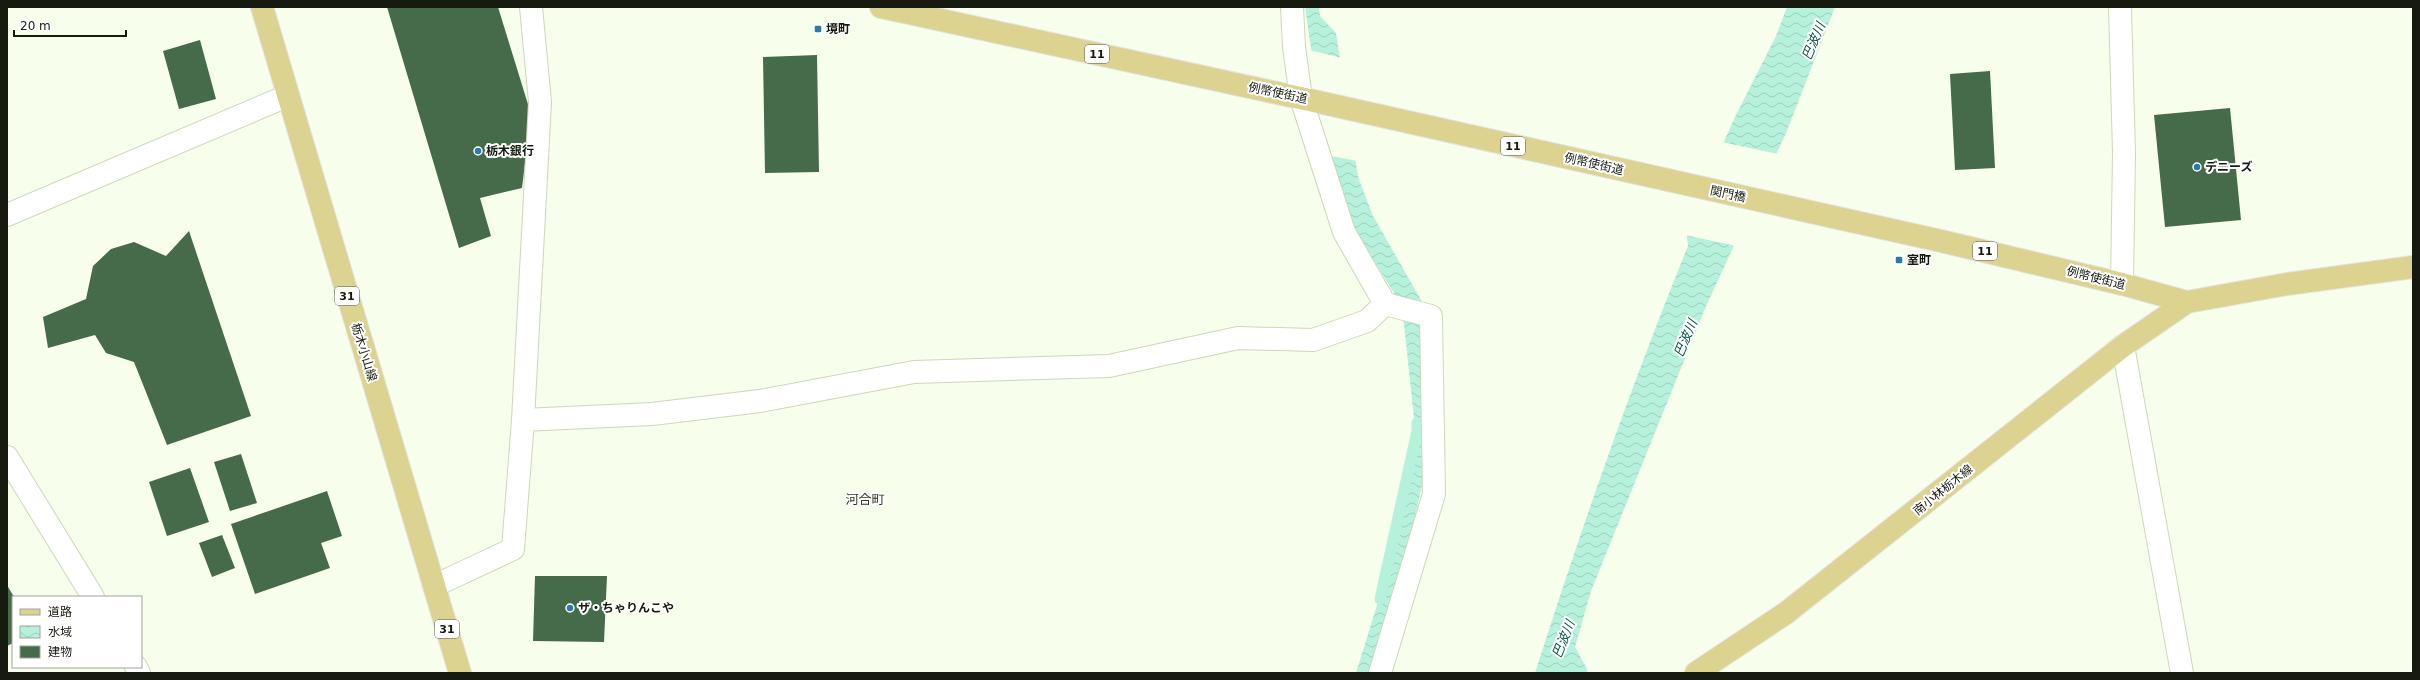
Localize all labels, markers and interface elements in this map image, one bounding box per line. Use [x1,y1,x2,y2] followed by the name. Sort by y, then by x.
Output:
[14,12,126,38] scale bar
[1799,18,1829,62] water label: 巴波川
[20,19,51,33] text: 20 m
[826,22,850,36] place label: 境町
[813,24,823,34] marker: 境町
[1085,45,1109,63] road number: 11
[1247,80,1309,106] street label: 例幣使街道
[1501,137,1525,155] road number: 11
[486,144,534,158] place label: 栃木銀行
[473,146,483,156] marker: 栃木銀行
[1563,150,1625,178] street label: 例幣使街道
[2205,160,2252,174] place label: デニーズ
[2192,162,2202,172] marker: デニーズ
[1709,183,1747,205] street label: 関門橋
[1973,242,1997,260] road number: 11
[1907,253,1931,267] place label: 室町
[1894,255,1904,265] marker: 室町
[2065,264,2127,292] street label: 例幣使街道
[335,287,359,305] road number: 31
[1671,315,1701,359] water label: 巴波川
[349,321,379,383] street label: 栃木小山線
[1911,462,1975,518] street label: 南小林栃木線
[845,492,885,507] district label: 河合町
[12,596,142,668] legend
[578,601,674,615] place label: ザ・ちゃりんこや
[565,603,575,613] marker: ザ・ちゃりんこや
[48,605,72,619] text: 道路
[1549,616,1578,660] water label: 巴波川
[435,620,459,638] road number: 31
[48,625,72,639] text: 水域
[48,645,72,659] text: 建物

